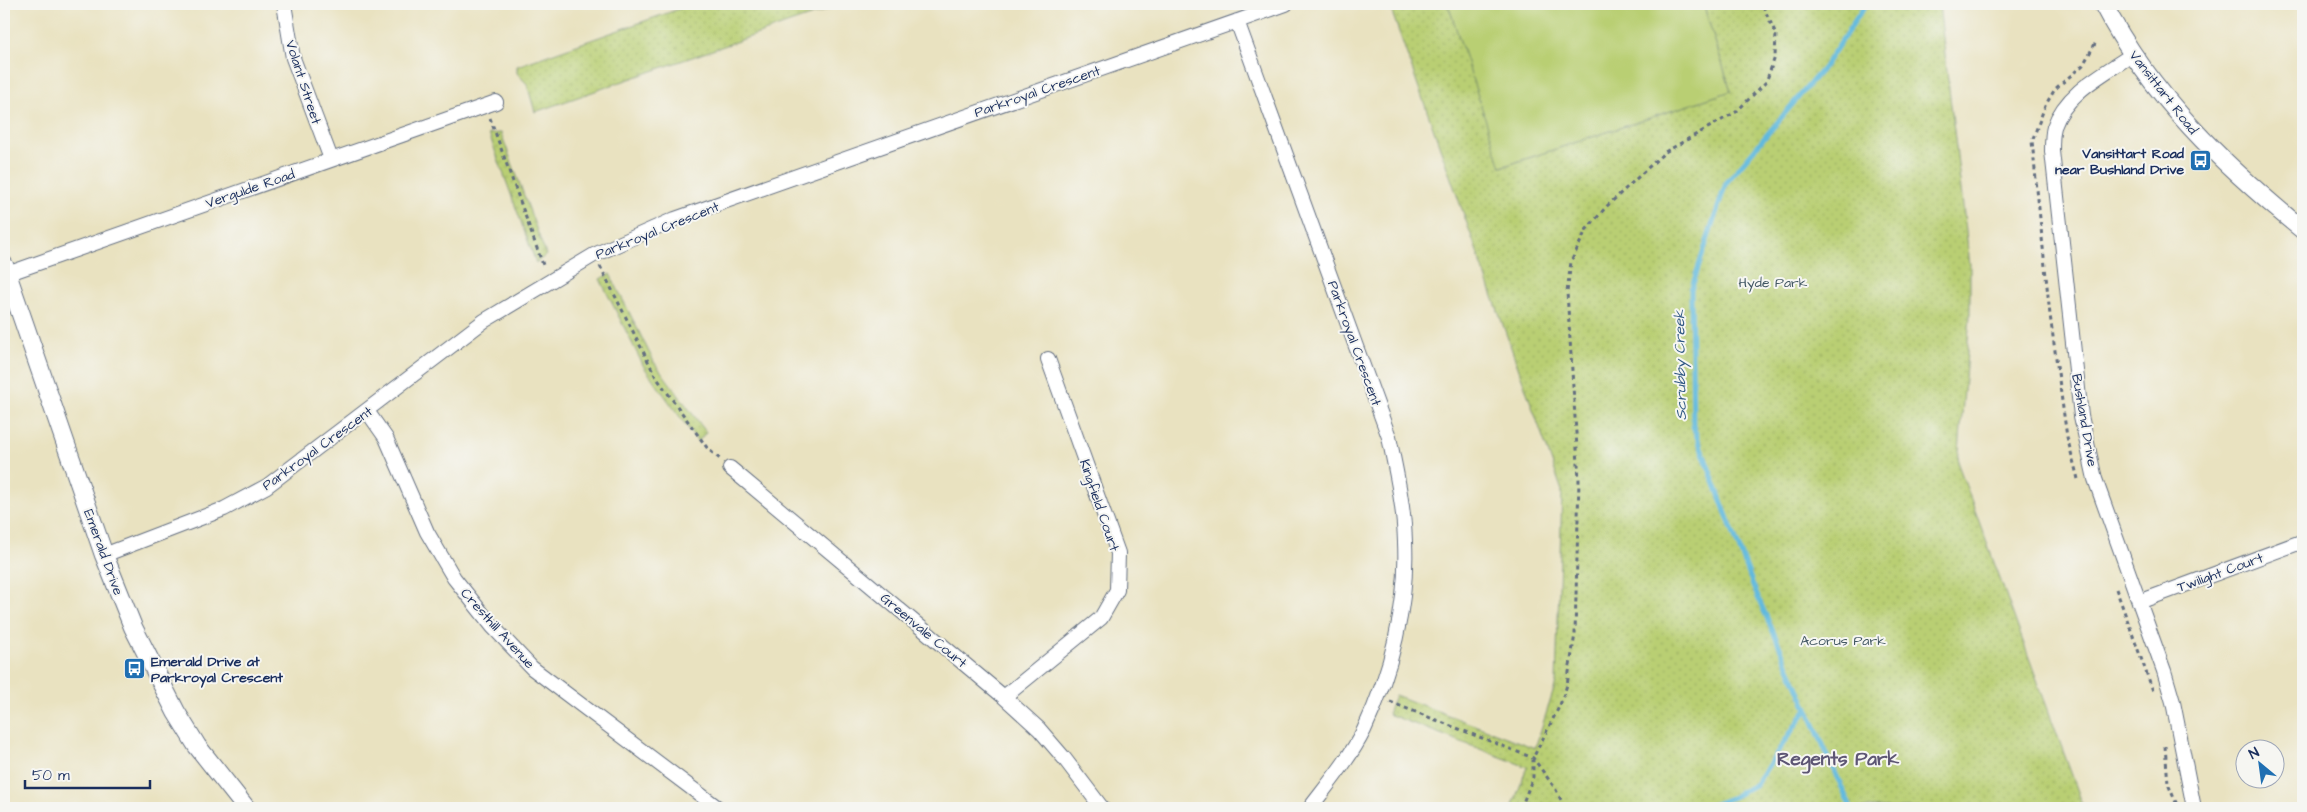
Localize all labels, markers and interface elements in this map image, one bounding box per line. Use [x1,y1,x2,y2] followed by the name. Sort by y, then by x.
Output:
[280,38,326,127] street label: Volant Street
[2124,46,2202,139] street label: Vansittart Road
[972,61,1103,123] street label: Parkroyal Crescent
[2055,144,2185,180] place label: Vansittart Road near Bushland Drive
[2188,149,2212,173] bus stop icon: Vansittart Road near Bushland Drive
[203,164,298,214] street label: Vergulde Road
[592,197,723,265] street label: Parkroyal Crescent
[1739,273,1808,293] park label: Hyde Park
[1322,278,1386,409] street label: Parkroyal Crescent
[1669,309,1693,420] water label: Scrubby Creek
[2066,372,2102,469] street label: Bushland Drive
[258,402,377,496] street label: Parkroyal Crescent
[1074,457,1124,554] street label: Kingfield Court
[78,506,128,599] street label: Emerald Drive
[2175,548,2266,598] street label: Twilight Court
[456,584,539,674] street label: Cresthill Avenue
[876,589,971,673] street label: Greenvale Court
[1800,631,1886,651] park label: Acorus Park
[151,652,283,688] place label: Emerald Drive at Parkroyal Crescent
[123,657,147,681] bus stop icon: Emerald Drive at Parkroyal Crescent
[2234,740,2284,790] north arrow
[2245,743,2263,764] text: N
[1777,746,1899,774] district label: Regents Park
[25,757,150,789] scale bar
[32,765,70,786] text: 50 m

